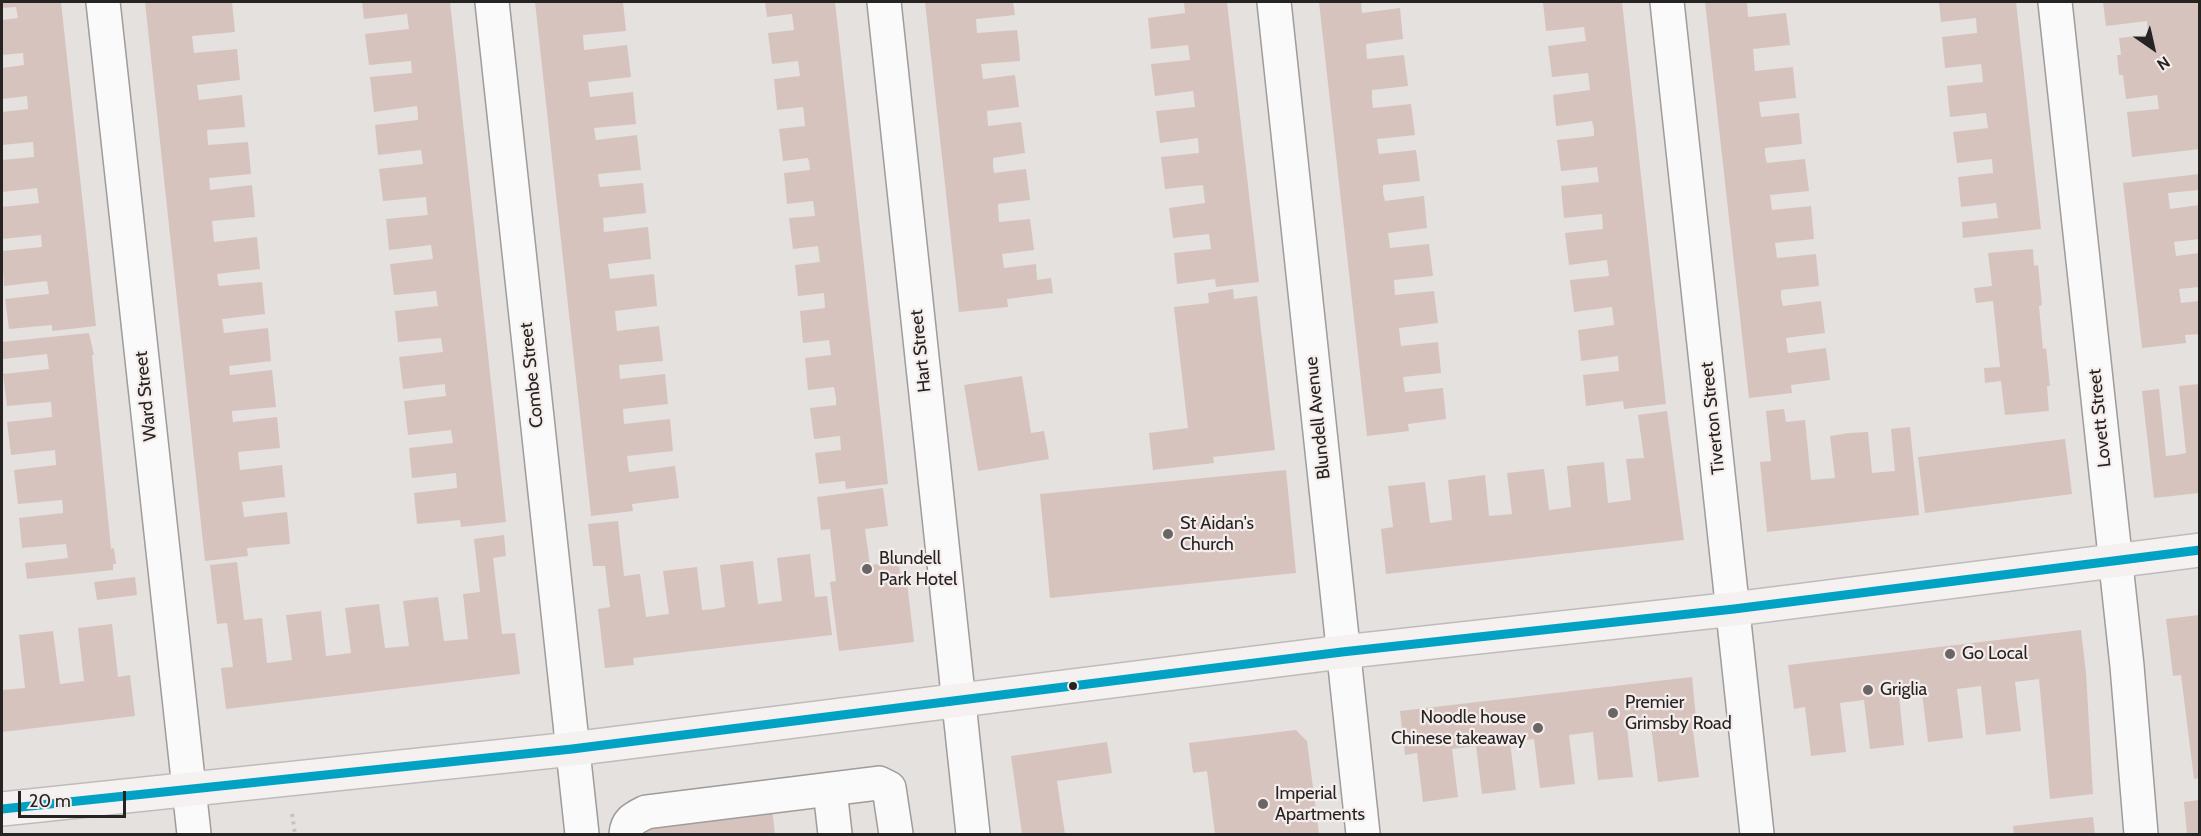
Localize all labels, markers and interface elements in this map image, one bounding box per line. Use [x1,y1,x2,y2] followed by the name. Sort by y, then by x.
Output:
[2123,18,2183,78] north arrow
[2153,52,2173,74] text: N
[906,308,936,394] street label: Hart Street
[516,321,548,429] street label: Combe Street
[131,350,161,442] street label: Ward Street
[1301,356,1335,480] street label: Blundell Avenue
[1696,361,1730,475] street label: Tiverton Street
[2084,368,2116,468] street label: Lovett Street
[1180,513,1254,556] place label: St Aidan's Church
[1161,527,1175,541] marker: St Aidan's Church
[879,548,957,590] place label: Blundell Park Hotel
[860,562,874,576] marker: Blundell Park Hotel
[1962,643,2028,665] place label: Go Local
[1943,647,1957,661] marker: Go Local
[1880,679,1927,701] place label: Griglia
[1067,680,1079,692] unlabelled marker
[1861,683,1875,697] marker: Griglia
[1625,692,1732,734] place label: Premier Grimsby Road
[1606,706,1620,720] marker: Premier Grimsby Road
[1391,707,1526,750] place label: Noodle house Chinese takeaway
[1531,721,1545,735] marker: Noodle house Chinese takeaway
[21,779,129,817] scale bar
[1275,783,1365,826] place label: Imperial Apartments
[29,790,71,812] text: 20 m
[1256,797,1270,811] marker: Imperial Apartments

